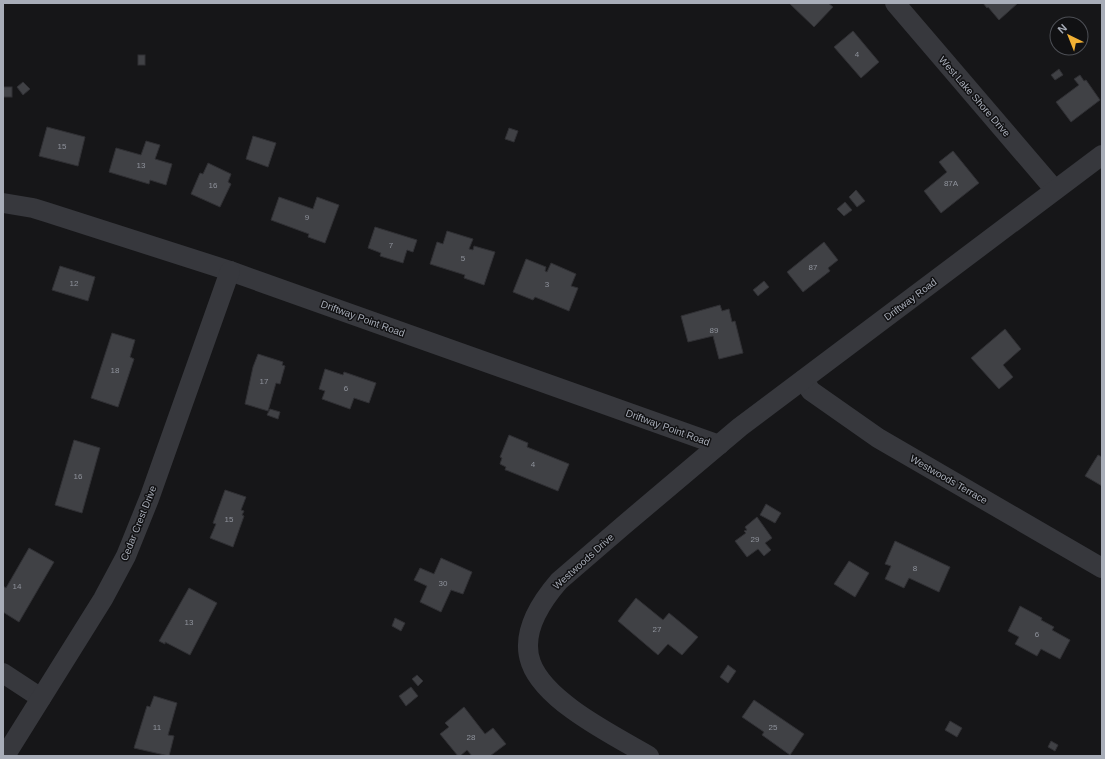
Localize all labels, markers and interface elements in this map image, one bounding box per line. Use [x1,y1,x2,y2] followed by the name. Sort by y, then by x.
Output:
[1049,16,1089,56] north arrow
[1055,22,1069,36] text: N
[855,50,860,59] house number: 4
[937,54,1013,139] street label: West Lake Shore Drive
[58,142,67,151] house number: 15
[137,161,146,170] house number: 13
[944,179,959,188] house number: 87A
[209,181,218,190] house number: 16
[305,213,310,222] house number: 9
[389,241,394,250] house number: 7
[461,254,466,263] house number: 5
[809,263,818,272] house number: 87
[882,276,939,323] street label: Driftway Road
[70,279,79,288] house number: 12
[545,280,550,289] house number: 3
[319,298,406,339] street label: Driftway Point Road
[710,326,719,335] house number: 89
[111,366,120,375] house number: 18
[260,377,269,386] house number: 17
[344,384,349,393] house number: 6
[624,407,711,448] street label: Driftway Point Road
[908,453,990,506] street label: Westwoods Terrace
[531,460,536,469] house number: 4
[74,472,83,481] house number: 16
[118,484,159,562] street label: Cedar Crest Drive
[225,515,234,524] house number: 15
[551,531,616,591] street label: Westwoods Drive
[751,535,760,544] house number: 29
[913,564,918,573] house number: 8
[439,579,448,588] house number: 30
[13,582,22,591] house number: 14
[185,618,194,627] house number: 13
[653,625,662,634] house number: 27
[1035,630,1040,639] house number: 6
[153,723,162,732] house number: 11
[769,723,778,732] house number: 25
[467,733,476,742] house number: 28

